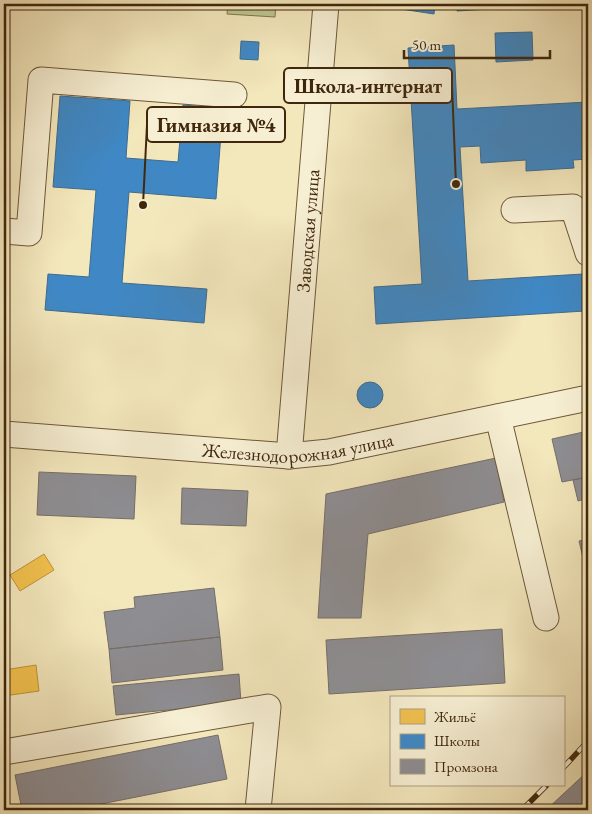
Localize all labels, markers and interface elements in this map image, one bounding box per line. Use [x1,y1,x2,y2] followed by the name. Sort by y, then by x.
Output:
[404,28,551,60] scale bar
[412,35,441,54] text: 50 m
[284,68,452,103] callout: Школа-интернат
[294,73,442,99] text: Школа-интернат
[147,107,285,142] callout: Гимназия №4
[157,112,276,138] text: Гимназия №4
[290,168,325,293] street label: Заводская улица
[200,427,396,469] street label: Железнодорожная улица
[390,696,564,786] legend
[433,707,476,726] text: Жильё
[434,731,480,750] text: Школы
[434,757,498,776] text: Промзона

